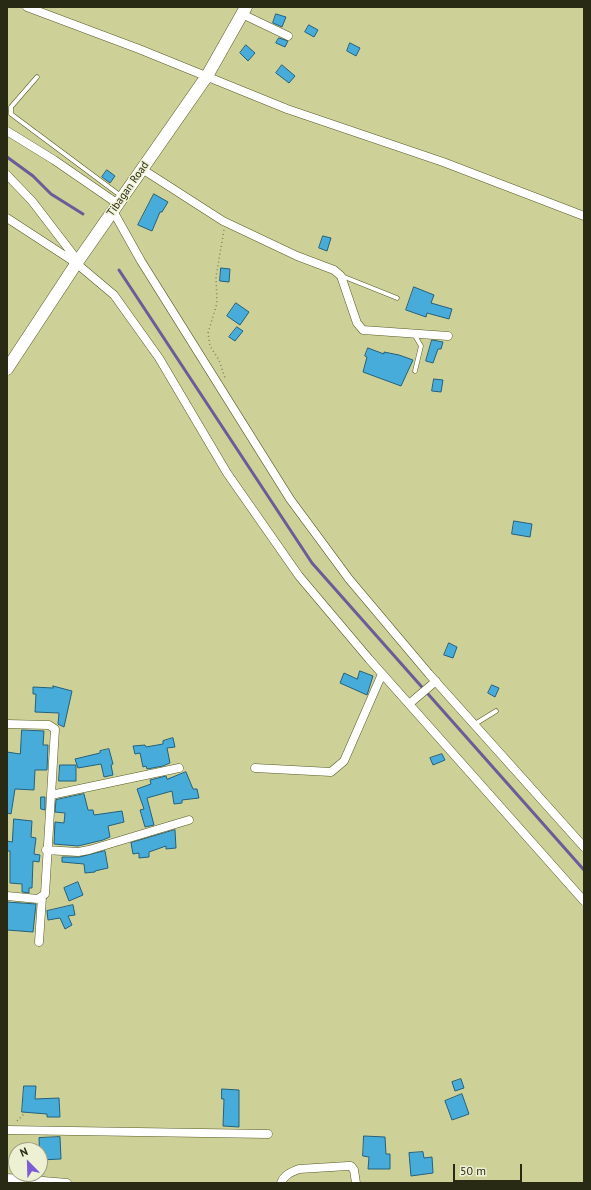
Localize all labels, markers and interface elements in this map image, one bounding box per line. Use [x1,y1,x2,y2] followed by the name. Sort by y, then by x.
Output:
[104,159,152,219] street label: Tibagan Road
[8,1142,48,1182] north arrow
[18,1144,30,1160] text: N
[455,1156,524,1182] scale bar
[460,1163,486,1178] text: 50 m

